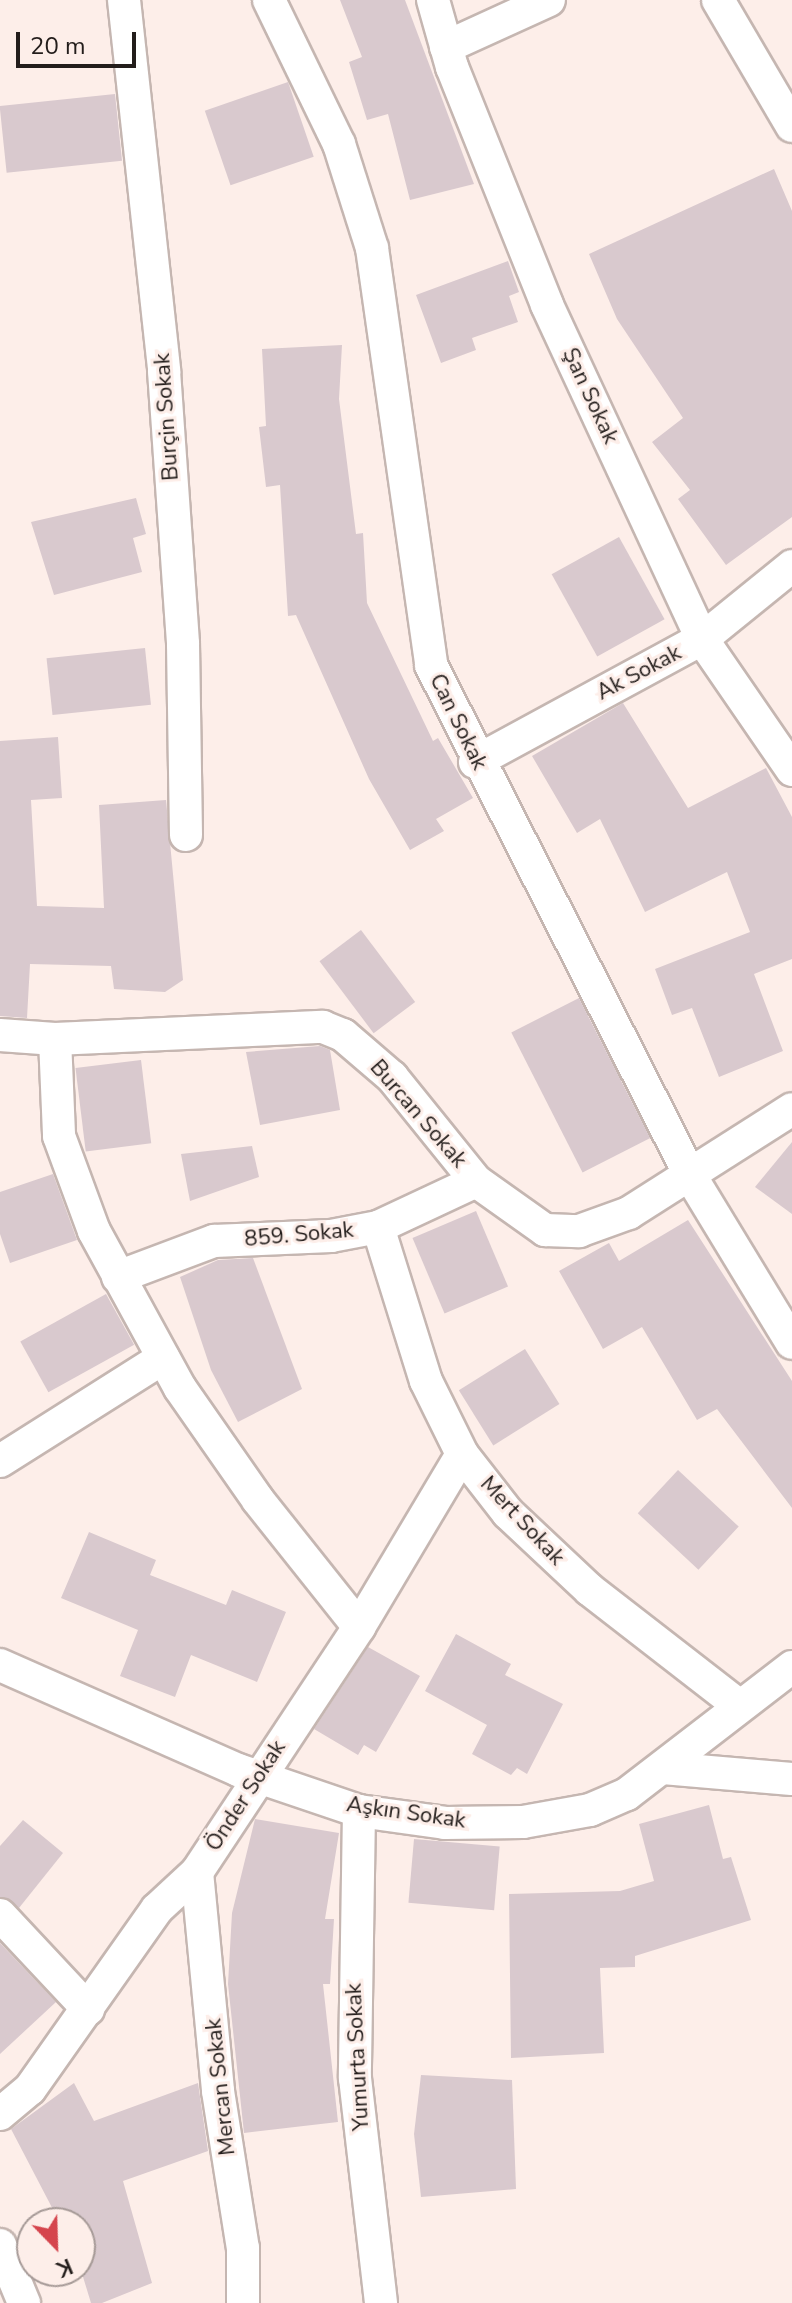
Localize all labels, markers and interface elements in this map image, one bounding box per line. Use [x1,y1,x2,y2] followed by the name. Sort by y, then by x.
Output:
[20,16,140,66] scale bar
[30,30,86,62] text: 20 m
[556,344,624,448] street label: Şan Sokak
[149,352,185,482] street label: Burçin Sokak
[592,640,686,706] street label: Ak Sokak
[423,670,493,774] street label: Can Sokak
[364,1055,472,1173] street label: Burcan Sokak
[243,1217,355,1253] street label: 859. Sokak
[474,1471,570,1571] street label: Mert Sokak
[200,1736,292,1856] street label: Önder Sokak
[345,1792,467,1834] street label: Aşkın Sokak
[341,1983,375,2131] street label: Yumurta Sokak
[201,2017,241,2157] street label: Mercan Sokak
[16,2207,96,2287] north arrow
[52,2251,77,2284] text: K

